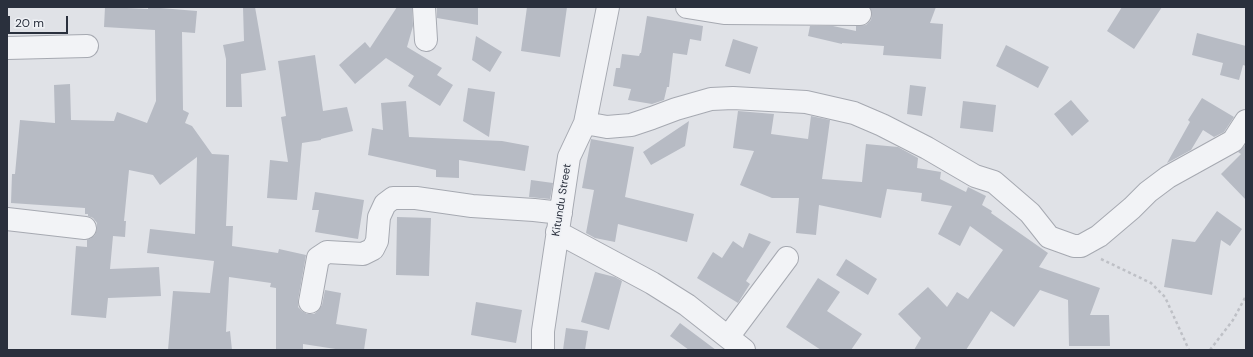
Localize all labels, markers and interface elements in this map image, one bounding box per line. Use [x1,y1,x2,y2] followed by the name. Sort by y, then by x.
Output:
[10,8,70,34] scale bar
[15,15,44,31] text: 20 m
[550,163,574,237] street label: Kitundu Street

